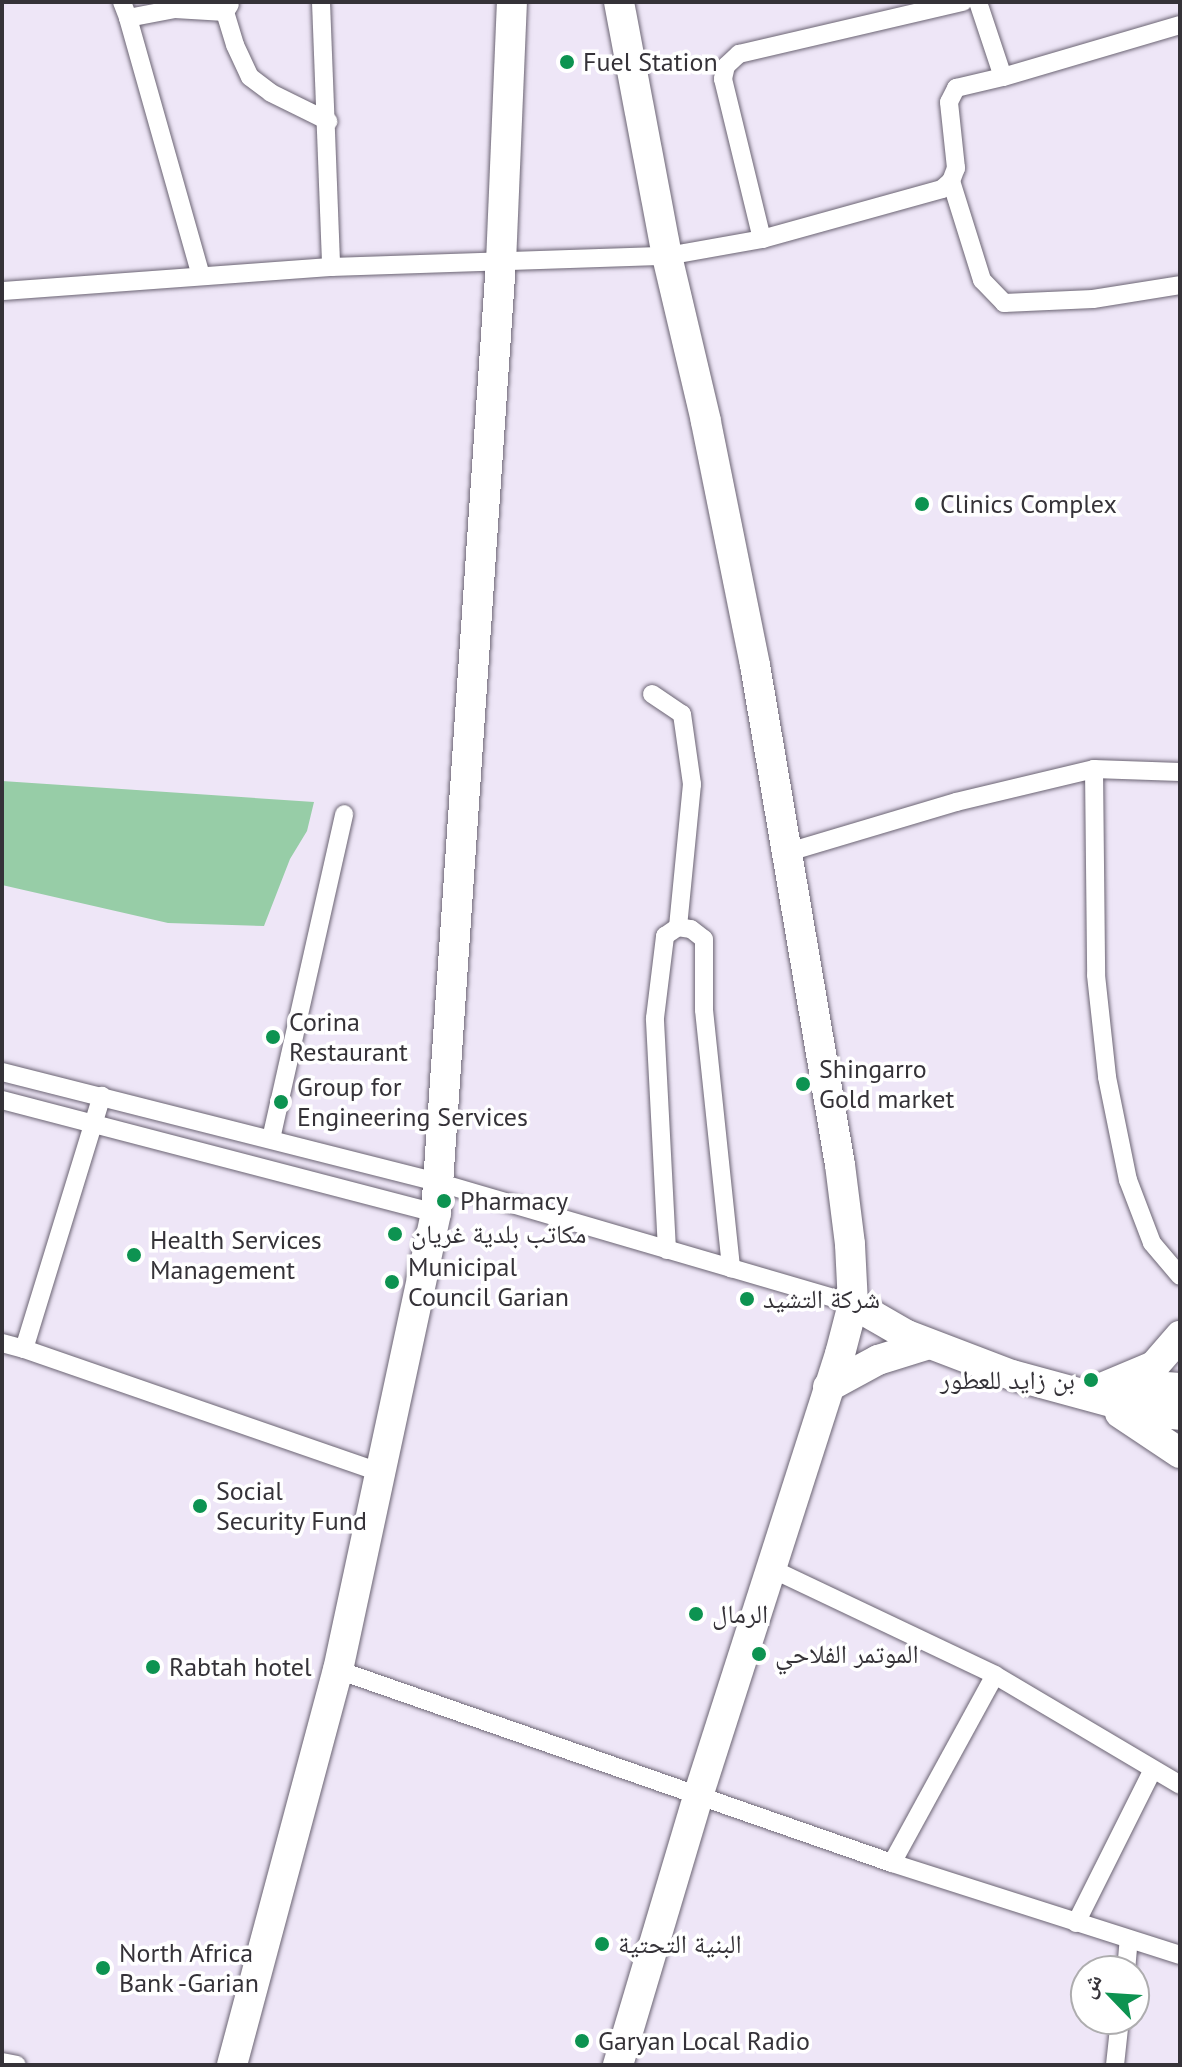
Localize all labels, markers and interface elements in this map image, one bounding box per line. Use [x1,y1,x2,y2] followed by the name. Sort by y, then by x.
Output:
[583,46,718,78] place label: Fuel Station
[558,53,576,71] marker: Fuel Station
[940,488,1117,520] place label: Clinics Complex
[911,493,933,515] marker: Clinics Complex
[289,1006,408,1068] place label: Corina Restaurant
[264,1028,282,1046] marker: Corina Restaurant
[819,1053,954,1114] place label: Shingarro Gold market
[297,1071,528,1132] place label: Group for Engineering Services
[794,1075,812,1093] marker: Shingarro Gold market
[272,1093,290,1111] marker: Group for Engineering Services
[460,1185,568,1217] place label: Pharmacy
[435,1192,453,1210] marker: Pharmacy
[411,1218,586,1250] place label: مكاتب بلدية غريان
[150,1224,322,1286] place label: Health Services Management
[386,1225,404,1243] marker: مكاتب بلدية غريان
[125,1246,143,1264] marker: Health Services Management
[408,1251,569,1312] place label: Municipal Council Garian
[383,1273,401,1291] marker: Municipal Council Garian
[763,1283,880,1315] place label: شركة التشيد
[738,1290,756,1308] marker: شركة التشيد
[940,1364,1075,1396] place label: بن زايد للعطور
[1082,1371,1100,1389] marker: بن زايد للعطور
[216,1475,368,1536] place label: Social Security Fund
[191,1497,209,1515] marker: Social Security Fund
[712,1598,768,1630] place label: الرمال
[687,1605,705,1623] marker: الرمال
[775,1638,919,1670] place label: الموتمر الفلاحي
[750,1645,768,1663] marker: الموتمر الفلاحي
[169,1651,312,1683] place label: Rabtah hotel
[144,1658,162,1676] marker: Rabtah hotel
[618,1928,742,1960] place label: البنية التحتية
[593,1935,611,1953] marker: البنية التحتية
[119,1937,262,1998] place label: North Africa Bank -Garian
[1070,1955,1150,2035] north arrow
[94,1959,112,1977] marker: North Africa Bank -Garian
[1072,1969,1108,2002] text: ش
[598,2025,810,2057] place label: Garyan Local Radio
[573,2032,591,2050] marker: Garyan Local Radio

